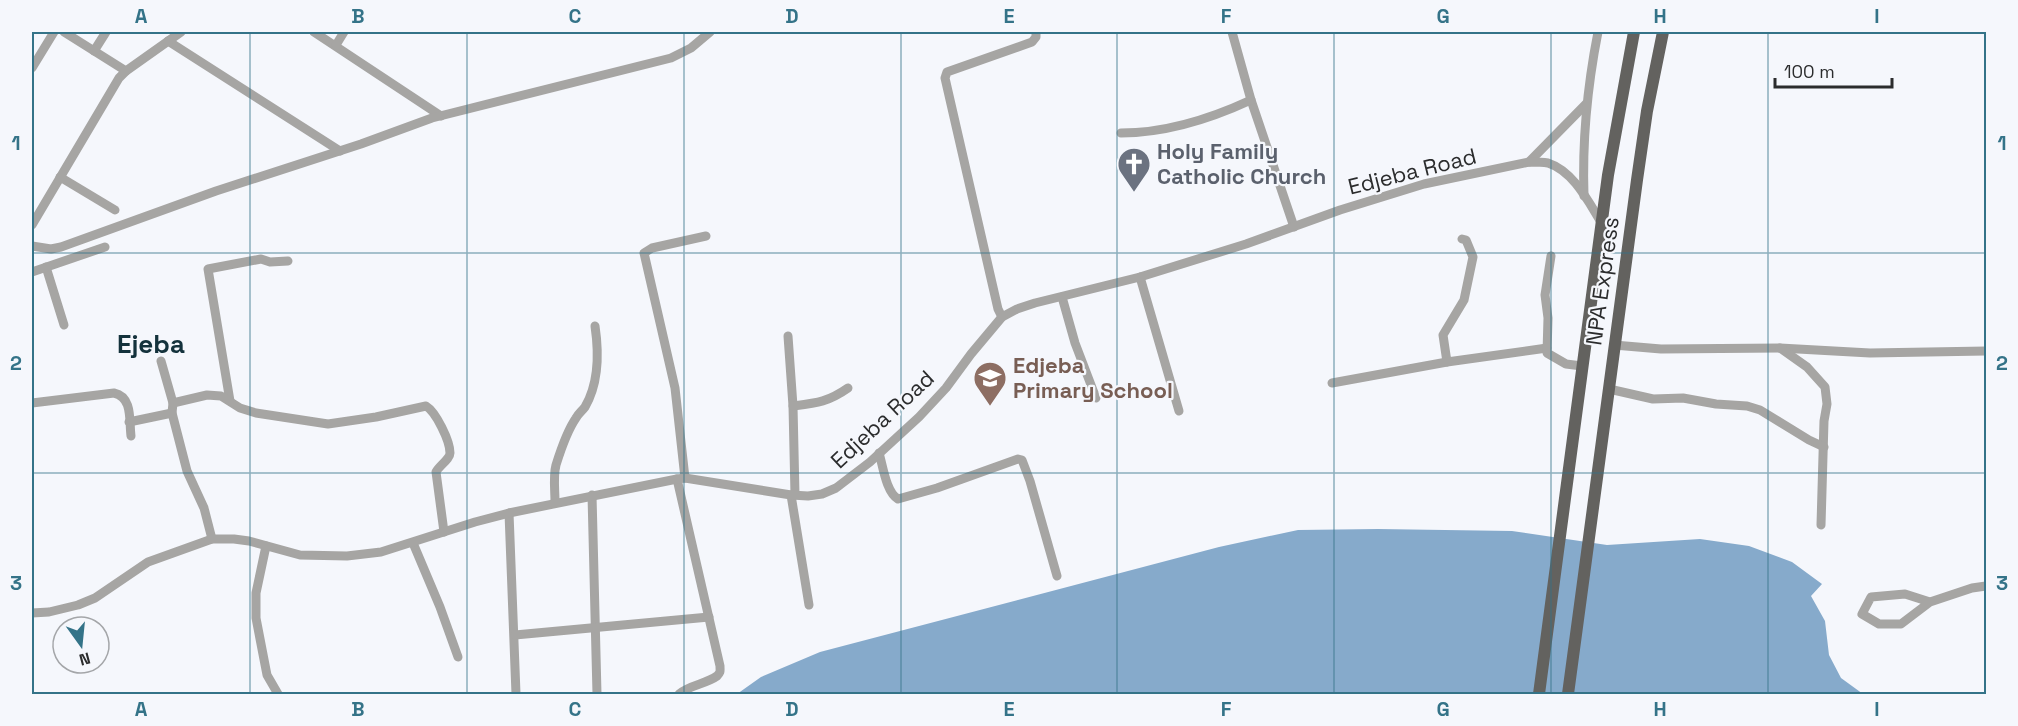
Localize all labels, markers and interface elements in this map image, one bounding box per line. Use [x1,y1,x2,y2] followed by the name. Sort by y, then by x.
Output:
[135,3,148,29] text: A
[351,3,365,29] text: B
[569,3,582,29] text: C
[785,3,799,29] text: D
[1003,3,1015,29] text: E
[1221,3,1232,29] text: F
[1436,3,1450,29] text: G
[1653,3,1667,29] text: H
[1874,3,1880,29] text: I
[1775,51,1892,89] scale bar
[1784,60,1835,83] text: 100 m
[11,130,21,156] text: 1
[1997,130,2007,156] text: 1
[1157,137,1326,190] place label: Holy Family Catholic Church
[1345,142,1479,200] street label: Edjeba Road
[1116,146,1152,193] church icon: Holy Family Catholic Church
[1579,215,1625,347] street label: NPA Express
[117,327,185,361] district label: Ejeba
[10,350,22,376] text: 2
[1996,350,2008,376] text: 2
[1013,351,1173,404] place label: Edjeba Primary School
[972,360,1008,407] school or university icon: Edjeba Primary School
[824,364,940,474] street label: Edjeba Road
[10,570,22,596] text: 3
[1996,570,2008,596] text: 3
[51,615,111,675] north arrow
[77,647,93,671] text: N
[135,696,148,722] text: A
[351,696,365,722] text: B
[569,696,582,722] text: C
[785,696,799,722] text: D
[1003,696,1015,722] text: E
[1221,696,1232,722] text: F
[1436,696,1450,722] text: G
[1653,696,1667,722] text: H
[1874,696,1880,722] text: I

